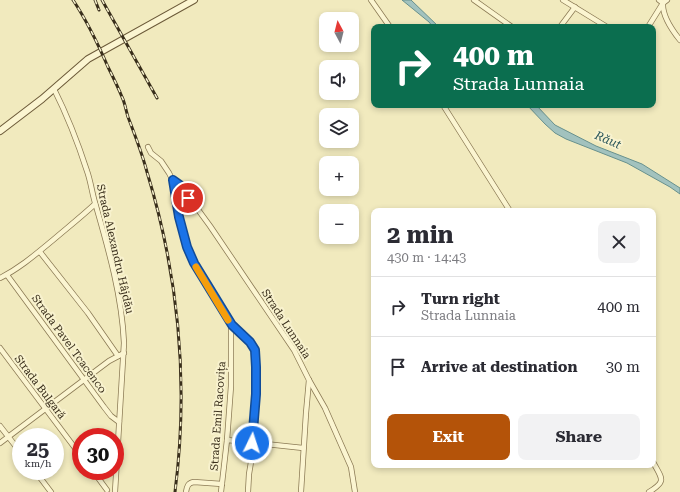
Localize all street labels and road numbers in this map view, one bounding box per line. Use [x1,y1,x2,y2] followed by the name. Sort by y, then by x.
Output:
[94,183,136,315] street label: Strada Alexandru Hâjdău
[259,287,313,361] street label: Strada Lunnaia
[29,292,109,396] street label: Strada Pavel Tcacenco
[12,352,68,422] street label: Strada Bulgară
[208,361,229,471] street label: Strada Emil Racovița

